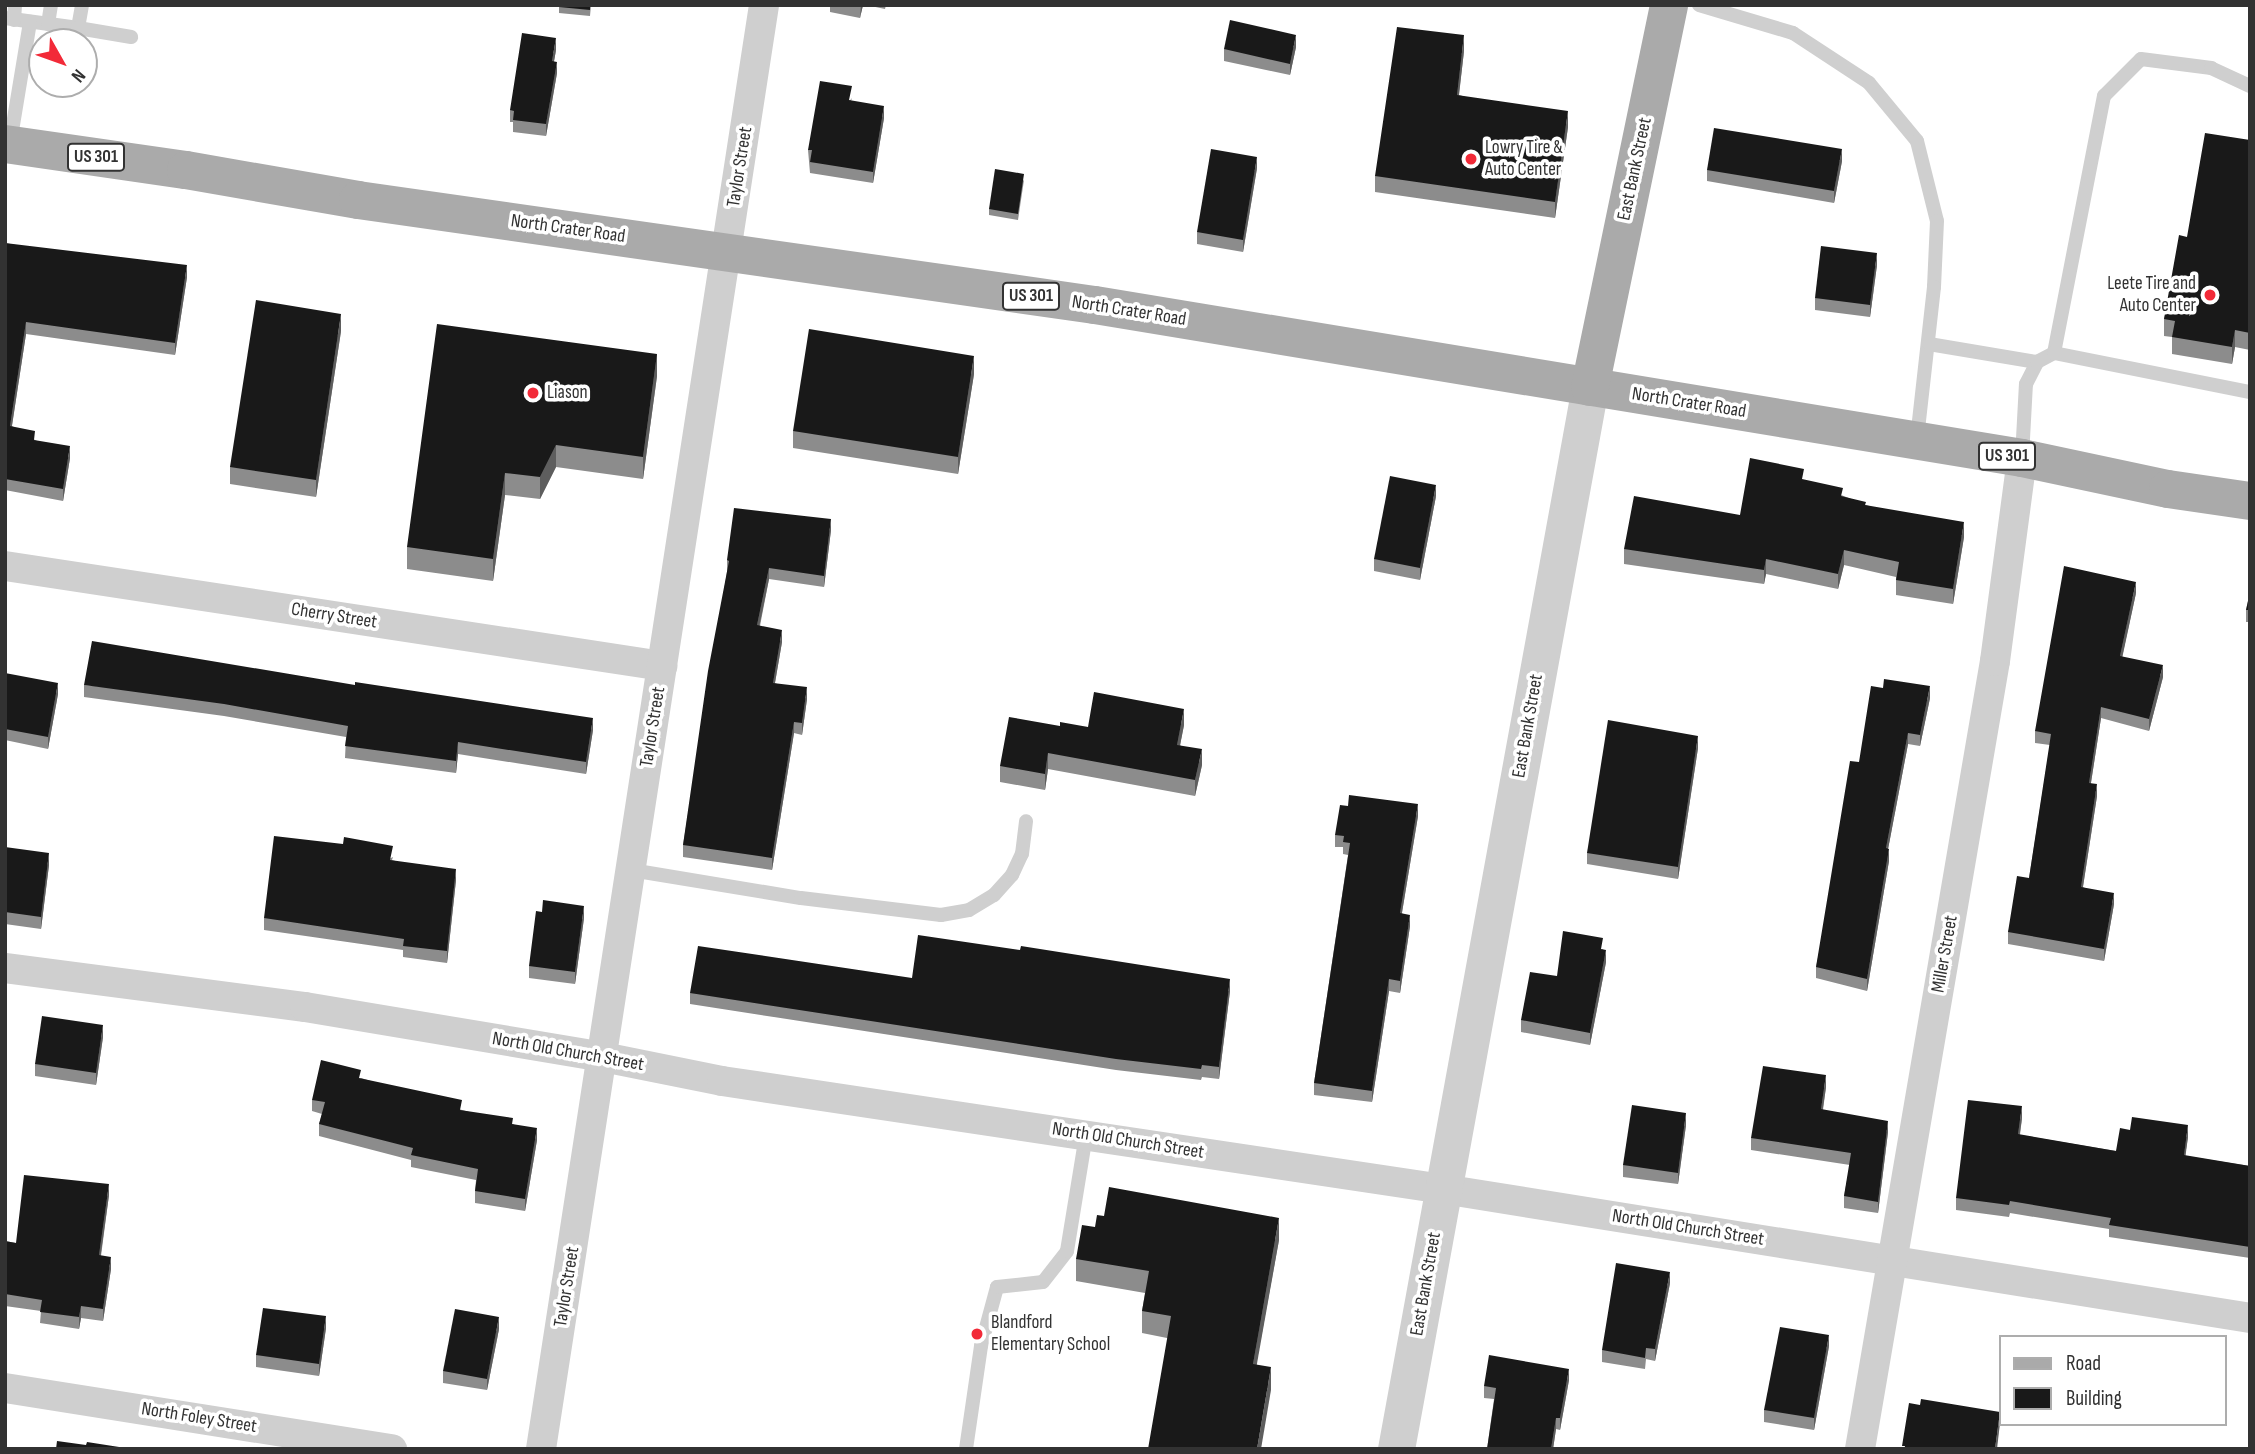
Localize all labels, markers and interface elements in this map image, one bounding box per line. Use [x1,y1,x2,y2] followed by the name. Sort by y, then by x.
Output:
[28,28,98,98] north arrow
[66,64,90,87] text: N
[1613,115,1657,223] street label: East Bank Street
[722,125,758,209] street label: Taylor Street
[1485,137,1563,181] place label: Lowry Tire & Auto Center
[66,142,126,172] road number: US 301
[1463,151,1479,167] marker: Lowry Tire & Auto Center
[509,210,627,248] street label: North Crater Road
[2107,273,2196,317] place label: Leete Tire and Auto Center
[1001,282,1061,310] road number: US 301
[2202,287,2218,303] marker: Leete Tire and Auto Center
[1070,291,1188,331] street label: North Crater Road
[547,382,588,404] place label: Liason
[1630,383,1748,423] street label: North Crater Road
[525,385,541,401] marker: Liason
[1977,442,2037,470] road number: US 301
[290,598,378,634] street label: Cherry Street
[1508,672,1548,780] street label: East Bank Street
[635,685,671,769] street label: Taylor Street
[1927,914,1963,994] street label: Miller Street
[491,1027,645,1077] street label: North Old Church Street
[1050,1118,1206,1164] street label: North Old Church Street
[1610,1205,1766,1251] street label: North Old Church Street
[1406,1230,1446,1338] street label: East Bank Street
[549,1245,585,1329] street label: Taylor Street
[991,1312,1110,1356] place label: Blandford Elementary School
[969,1326,985,1342] marker: Blandford Elementary School
[2000,1335,2227,1426] legend
[2066,1351,2101,1376] text: Road
[2066,1386,2122,1411] text: Building
[140,1398,258,1438] street label: North Foley Street

